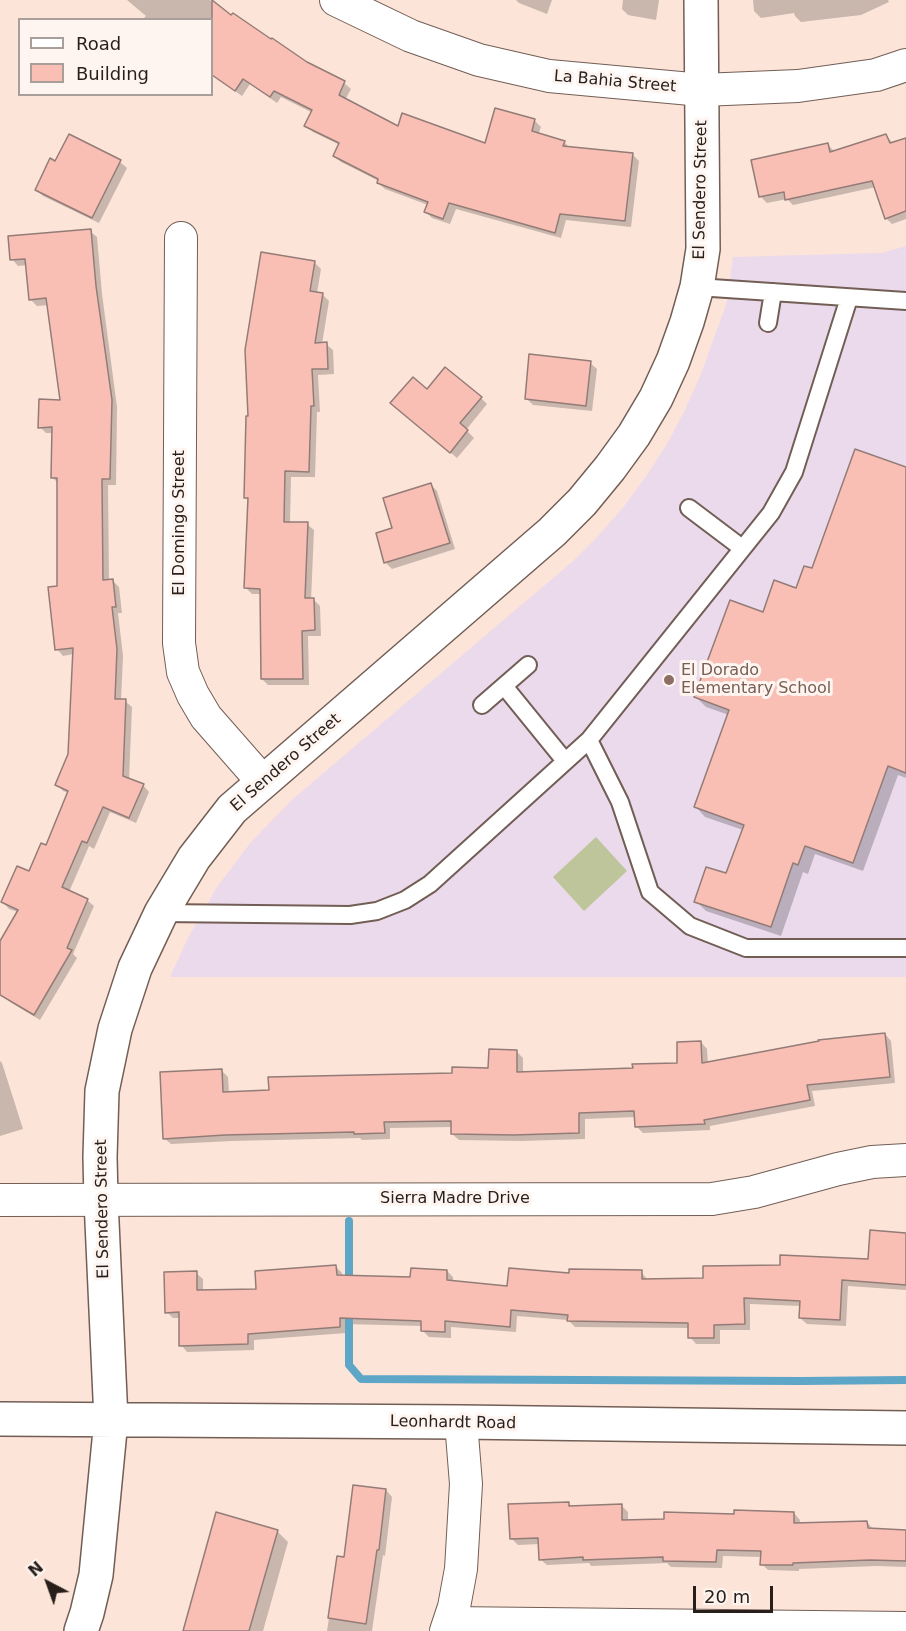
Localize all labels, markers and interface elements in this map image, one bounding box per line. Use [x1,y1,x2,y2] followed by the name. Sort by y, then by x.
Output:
[18,18,213,96] legend
[76,33,121,54] text: Road
[76,63,149,84] text: Building
[553,67,677,97] street label: La Bahia Street
[690,120,712,260] street label: El Sendero Street
[170,450,190,596] street label: El Domingo Street
[681,661,831,699] place label: El Dorado Elementary School
[662,673,676,687] marker: El Dorado Elementary School
[227,710,345,816] street label: El Sendero Street
[92,1139,114,1279] street label: El Sendero Street
[380,1189,530,1209] street label: Sierra Madre Drive
[390,1412,516,1434] street label: Leonhardt Road
[18,1553,78,1613] north arrow
[25,1557,47,1581] text: N
[696,1574,776,1612] scale bar
[704,1586,750,1607] text: 20 m

